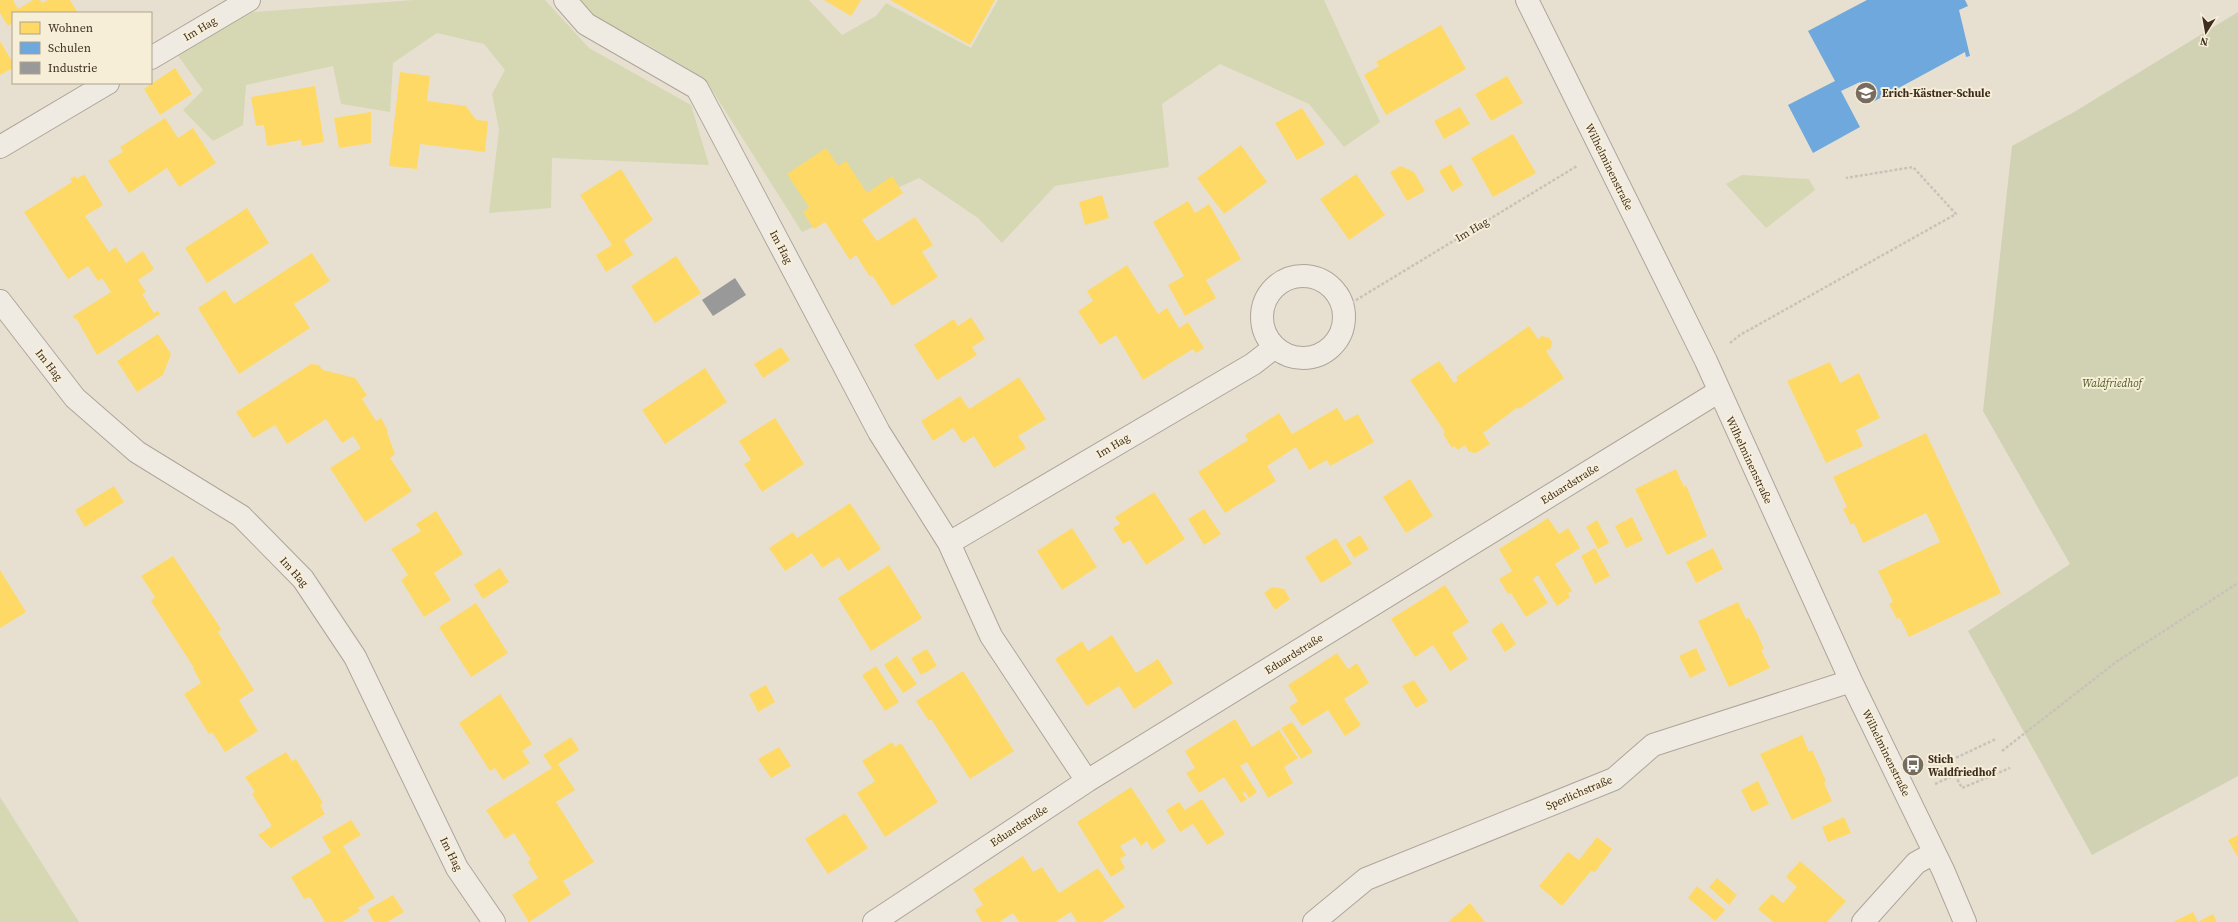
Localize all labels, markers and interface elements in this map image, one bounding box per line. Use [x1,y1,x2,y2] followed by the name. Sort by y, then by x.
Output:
[12,12,152,84] legend
[2186,12,2226,52] north arrow
[181,13,220,45] street label: Im Hag
[48,20,93,36] text: Wohnen
[2199,33,2210,49] text: N
[48,40,91,56] text: Schulen
[48,60,97,76] text: Industrie
[1853,80,1879,106] school or university icon: Erich-Kästner-Schule
[1882,86,1991,101] place label: Erich-Kästner-Schule
[1581,121,1637,213] street label: Wilhelminenstraße
[1453,214,1492,246] street label: Im Hag
[766,227,796,267] street label: Im Hag
[32,346,66,384] street label: Im Hag
[2082,376,2145,391] park label: Waldfriedhof
[1722,414,1776,507] street label: Wilhelminenstraße
[1094,430,1133,462] street label: Im Hag
[1538,460,1602,508] street label: Eduardstraße
[276,554,312,591] street label: Im Hag
[1262,630,1326,678] street label: Eduardstraße
[1858,707,1914,799] street label: Wilhelminenstraße
[1900,752,1926,778] bus stop icon: Stich Waldfriedhof
[1928,752,1998,780] place label: Stich Waldfriedhof
[1543,772,1615,814] street label: Sperlichstraße
[987,802,1051,850] street label: Eduardstraße
[436,834,466,874] street label: Im Hag

